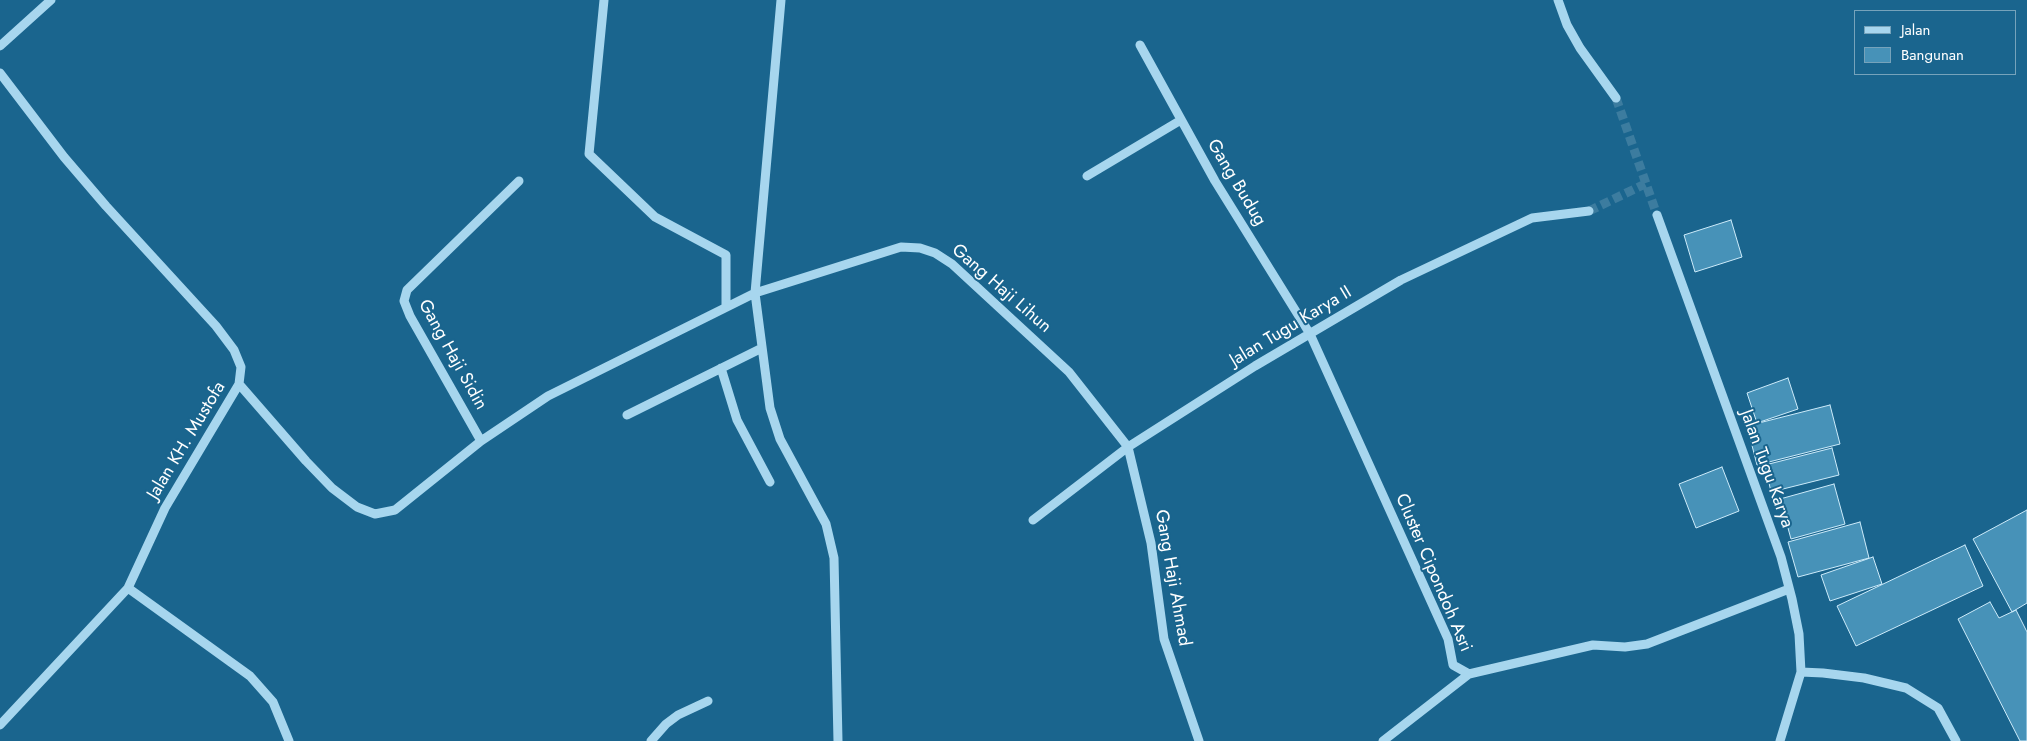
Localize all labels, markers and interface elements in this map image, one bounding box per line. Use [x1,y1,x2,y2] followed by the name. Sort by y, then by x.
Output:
[1854,10,2017,75] legend
[1901,19,1930,41] text: Jalan
[1901,44,1964,66] text: Bangunan
[1202,136,1270,230] street label: Gang Budug
[947,240,1055,338] street label: Gang Haji Lihun
[1226,282,1356,372] street label: Jalan Tugu Karya II
[413,296,491,414] street label: Gang Haji Sidin
[143,378,231,504] street label: Jalan KH. Mustofa
[1735,407,1797,531] street label: Jalan Tugu Karya
[1390,491,1476,655] street label: Cluster Cipondoh Asri
[1149,508,1195,648] street label: Gang Haji Ahmad

